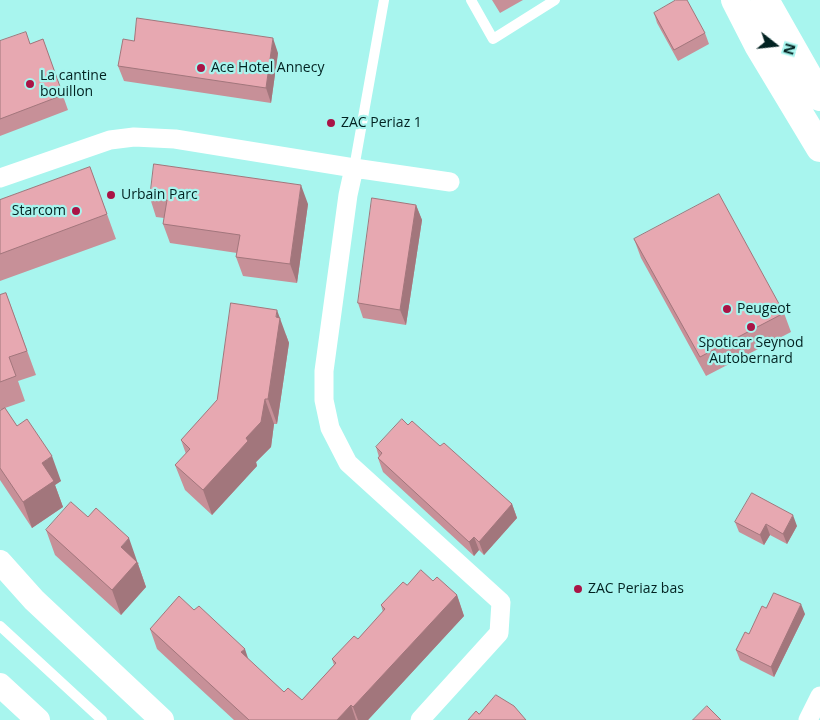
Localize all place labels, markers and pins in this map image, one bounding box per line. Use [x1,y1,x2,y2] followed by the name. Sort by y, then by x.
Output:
[211,60,324,76] place label: Ace Hotel Annecy
[195,62,207,74] marker: Ace Hotel Annecy
[40,68,107,100] place label: La cantine bouillon
[24,78,36,90] marker: La cantine bouillon
[341,115,422,131] place label: ZAC Periaz 1
[325,117,337,129] marker: ZAC Periaz 1
[121,187,198,203] place label: Urbain Parc
[105,189,117,201] marker: Urbain Parc
[12,203,66,219] place label: Starcom
[70,205,82,217] marker: Starcom
[737,301,791,317] place label: Peugeot
[721,303,733,315] marker: Peugeot
[745,321,757,333] marker: Spoticar Seynod Autobernard
[698,335,804,368] place label: Spoticar Seynod Autobernard
[588,581,684,597] place label: ZAC Periaz bas
[572,583,584,595] marker: ZAC Periaz bas

